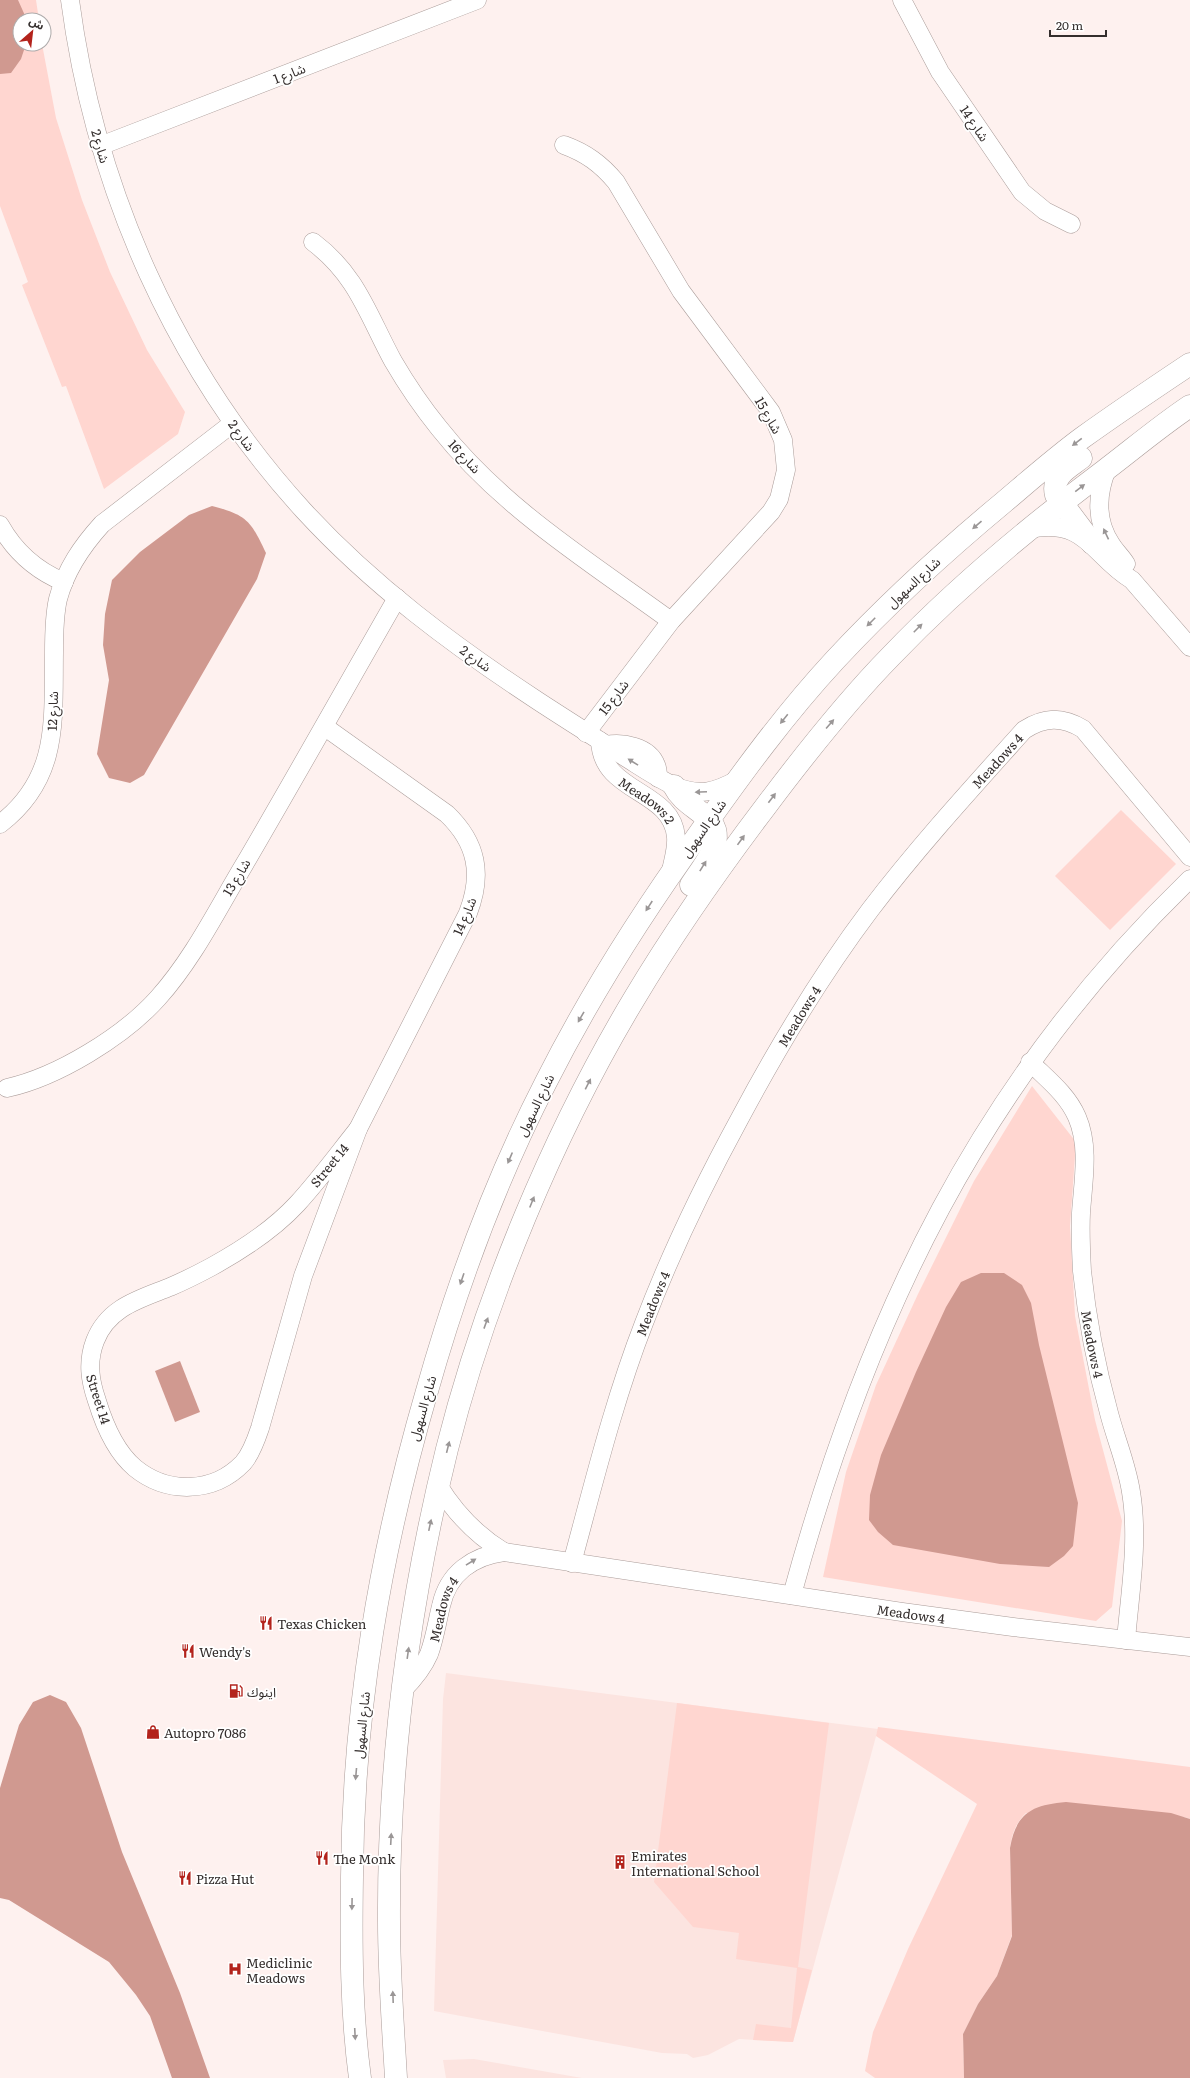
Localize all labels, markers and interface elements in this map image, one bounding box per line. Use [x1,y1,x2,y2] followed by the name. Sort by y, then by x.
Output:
[12,12,52,52] north arrow
[27,12,48,33] text: ش
[1050,12,1106,38] scale bar
[1056,16,1083,34] text: 20 m
[270,58,309,90] street label: شارع 1
[954,101,994,146] street label: شارع 14
[85,127,115,166] street label: شارع 2
[749,393,787,438] street label: شارع 15
[223,415,260,456] street label: شارع 2
[443,435,486,479] street label: شارع 16
[1072,438,1083,446] one-way arrow
[1075,484,1086,493] one-way arrow
[972,520,982,529] one-way arrow
[1103,529,1109,540] one-way arrow
[882,552,945,613] street label: شارع السهول
[866,617,876,627] one-way arrow
[913,623,923,633] one-way arrow
[455,640,496,677] street label: شارع 2
[593,675,634,720] street label: شارع 15
[42,691,64,731] street label: شارع 12
[780,713,789,724] one-way arrow
[826,718,835,729] one-way arrow
[967,728,1027,792] street label: Meadows 4
[627,758,638,765] one-way arrow
[615,772,681,827] street label: Meadows 2
[695,789,707,796] one-way arrow
[768,793,776,803] one-way arrow
[676,795,732,862] street label: شارع السهول
[737,834,745,845] one-way arrow
[217,855,256,900] street label: شارع 13
[699,861,707,871] one-way arrow
[447,894,482,939] street label: شارع 14
[646,901,653,912] one-way arrow
[773,982,825,1050] street label: Meadows 4
[577,1011,584,1023] one-way arrow
[512,1071,560,1140] street label: شارع السهول
[585,1078,591,1090] one-way arrow
[305,1139,353,1191] street label: Street 14
[507,1152,513,1164] one-way arrow
[530,1195,536,1207] one-way arrow
[630,1268,674,1339] street label: Meadows 4
[458,1273,464,1285] one-way arrow
[1078,1309,1109,1380] street label: Meadows 4
[483,1316,489,1328] one-way arrow
[82,1371,116,1427] street label: Street 14
[404,1373,442,1443] street label: شارع السهول
[445,1441,451,1453] one-way arrow
[428,1518,434,1531] one-way arrow
[466,1558,477,1566] one-way arrow
[424,1572,462,1644] street label: Meadows 4
[875,1599,946,1627] street label: Meadows 4
[277,1614,367,1633] place label: Texas Chicken
[258,1615,274,1631] restaurant icon: Texas Chicken
[199,1642,251,1661] place label: Wendy's
[180,1643,196,1659] restaurant icon: Wendy's
[405,1647,411,1659] one-way arrow
[247,1682,276,1701] place label: اينوك
[228,1683,244,1699] fuel station icon: اينوك
[348,1691,376,1760] street label: شارع السهول
[164,1723,246,1742] place label: Autopro 7086
[145,1724,161,1740] shop icon: Autopro 7086
[353,1768,360,1780] one-way arrow
[388,1832,394,1845] one-way arrow
[631,1846,760,1880] place label: Emirates International School
[333,1849,396,1868] place label: The Monk
[314,1850,330,1866] restaurant icon: The Monk
[612,1854,628,1870] building icon: Emirates International School
[196,1869,255,1888] place label: Pizza Hut
[177,1870,193,1886] restaurant icon: Pizza Hut
[348,1898,355,1910] one-way arrow
[246,1953,313,1987] place label: Mediclinic Meadows
[227,1961,243,1977] hospital icon: Mediclinic Meadows
[389,1991,396,2003] one-way arrow
[352,2028,359,2040] one-way arrow

